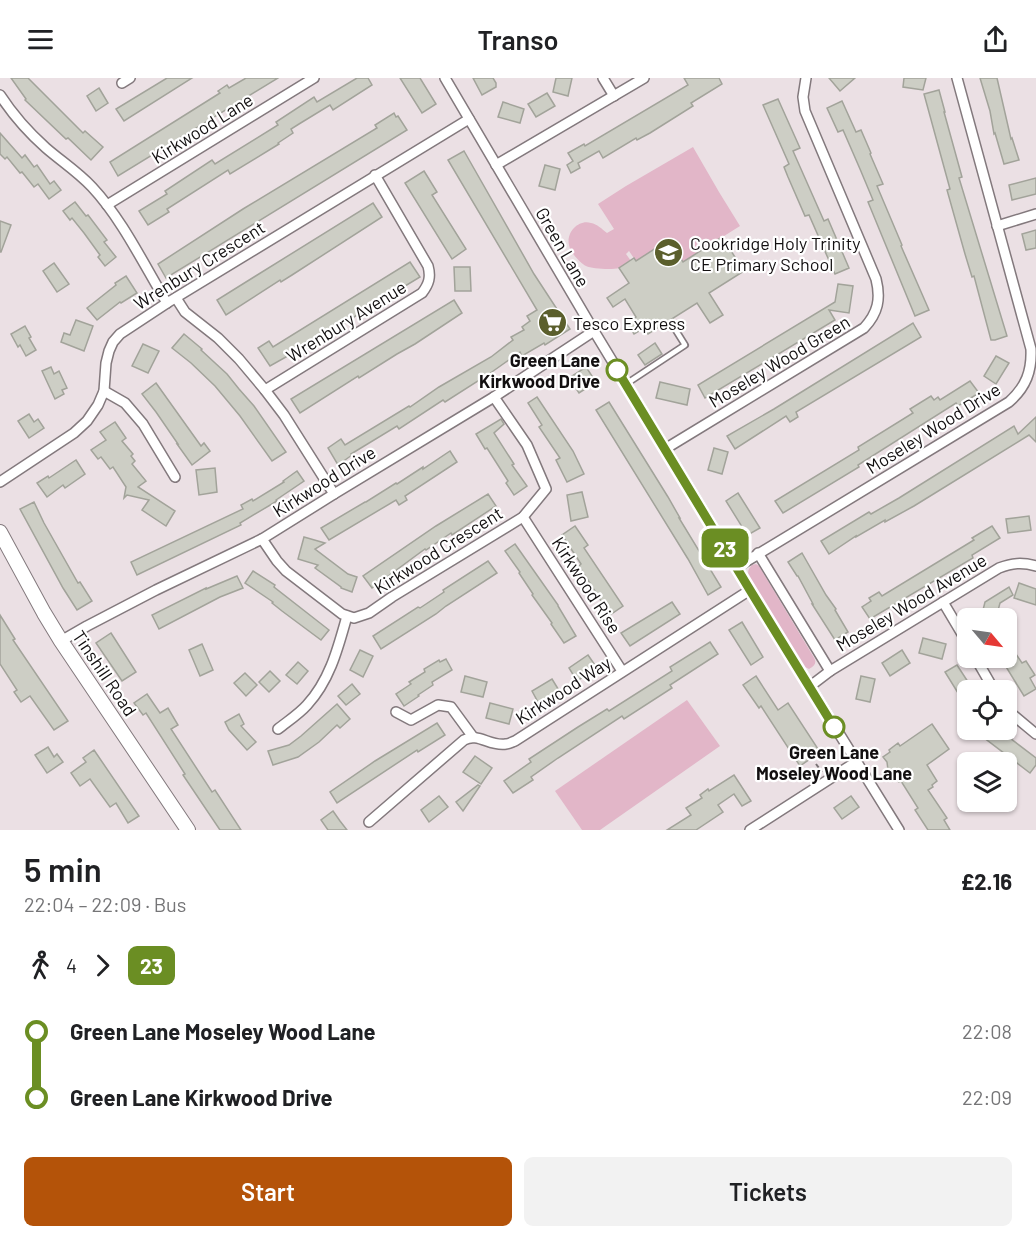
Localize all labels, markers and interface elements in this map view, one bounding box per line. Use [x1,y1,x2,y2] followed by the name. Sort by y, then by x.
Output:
[24,23,57,56] icon: menu
[477,23,559,55] text: Transo
[979,23,1012,56] icon: share
[147,88,257,168] street label: Kirkwood Lane
[531,203,595,291] street label: Green Lane
[129,216,269,314] street label: Wrenbury Crescent
[690,232,861,275] place label: Cookridge Holy Trinity CE Primary School
[653,237,685,269] school or university icon: Cookridge Holy Trinity CE Primary School
[282,275,410,367] street label: Wrenbury Avenue
[536,307,568,339] supermarket icon: Tesco Express
[704,310,854,412] street label: Moseley Wood Green
[573,312,685,334] place label: Tesco Express
[479,349,600,392] place label: Green Lane Kirkwood Drive
[606,359,628,381] marker: Green Lane Kirkwood Drive
[862,378,1004,478] street label: Moseley Wood Drive
[269,441,379,521] street label: Kirkwood Drive
[370,502,506,598] street label: Kirkwood Crescent
[698,528,752,568] line badge: 23
[548,533,626,637] street label: Kirkwood Rise
[714,536,736,561] text: 23
[832,548,990,656] street label: Moseley Wood Avenue
[957,608,1017,668] north arrow
[957,608,1017,812] map controls
[68,626,142,720] street label: Tinshill Road
[511,651,615,729] street label: Kirkwood Way
[957,680,1017,740] button: locate
[823,716,845,738] marker: Green Lane Moseley Wood Lane
[756,741,912,784] place label: Green Lane Moseley Wood Lane
[957,752,1017,812] button: layers
[24,849,102,889] text: 5 min
[961,868,1012,894] text: £2.16
[24,892,186,916] text: 22:04 – 22:09 · Bus
[24,949,57,982] icon: walk
[86,949,119,982] icon: forward
[66,953,77,977] text: 4
[140,953,163,978] text: 23
[70,1018,375,1044] text: Green Lane Moseley Wood Lane
[962,1019,1012,1043] text: 22:08
[70,1084,332,1110] text: Green Lane Kirkwood Drive
[962,1085,1012,1109] text: 22:09
[24,1157,512,1226] button: Start
[524,1157,1012,1226] button: Tickets

